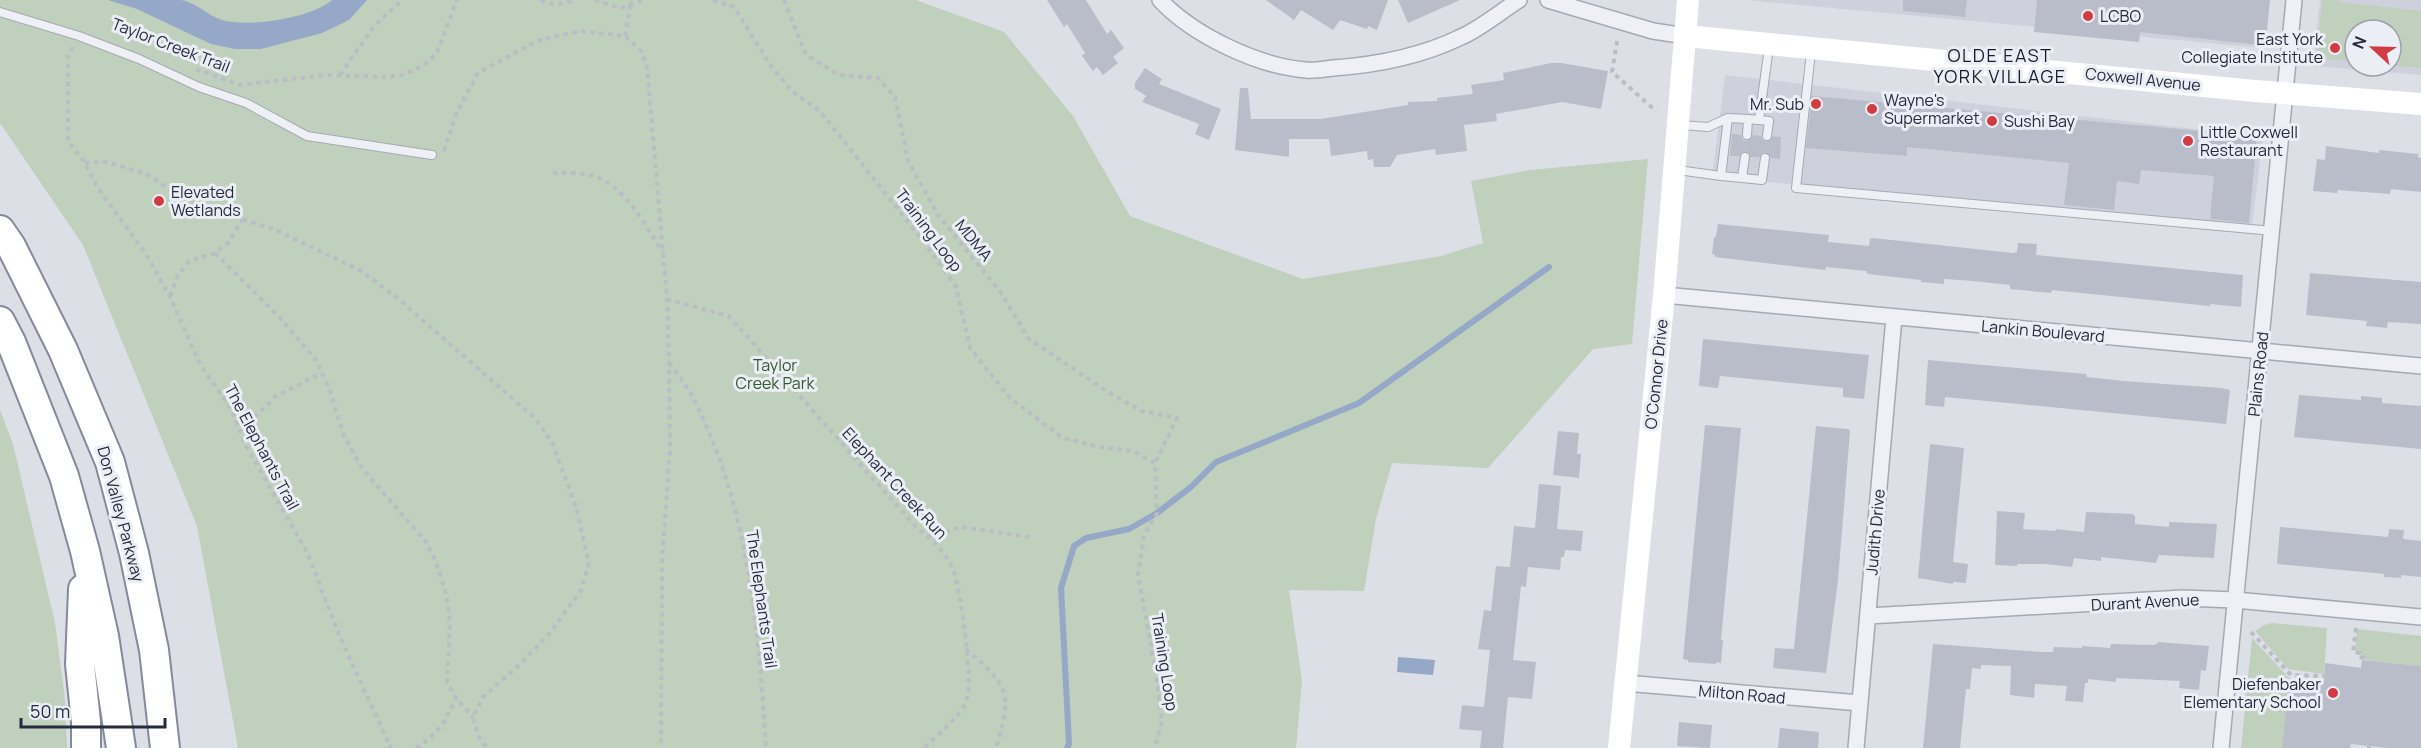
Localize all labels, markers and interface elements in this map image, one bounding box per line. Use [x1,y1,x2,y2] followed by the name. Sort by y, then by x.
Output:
[2100,5,2141,27] place label: LCBO
[2081,9,2095,23] marker: LCBO
[109,12,233,78] street label: Taylor Creek Trail
[2343,18,2403,78] north arrow
[2181,28,2324,68] place label: East York Collegiate Institute
[2347,33,2371,52] text: N
[2328,41,2342,55] marker: East York Collegiate Institute
[1933,43,2067,88] district label: OLDE EAST YORK VILLAGE
[2084,62,2202,96] street label: Coxwell Avenue
[1884,89,1980,129] place label: Wayne's Supermarket
[1750,93,1804,115] place label: Mr. Sub
[1809,97,1823,111] marker: Mr. Sub
[1865,102,1879,116] marker: Wayne's Supermarket
[2004,110,2075,132] place label: Sushi Bay
[1985,114,1999,128] marker: Sushi Bay
[2200,121,2298,161] place label: Little Coxwell Restaurant
[2181,134,2195,148] marker: Little Coxwell Restaurant
[171,181,241,221] place label: Elevated Wetlands
[890,184,968,276] street label: Training Loop
[152,194,166,208] marker: Elevated Wetlands
[950,215,998,265] street label: MDMA
[1980,315,2106,347] street label: Lankin Boulevard
[1639,318,1673,430] street label: O'Connor Drive
[2243,331,2273,417] street label: Plains Road
[736,354,815,394] park label: Taylor Creek Park
[220,380,304,514] street label: The Elephants Trail
[838,422,952,544] street label: Elephant Creek Run
[92,444,150,585] street label: Don Valley Parkway
[1860,488,1890,576] street label: Judith Drive
[741,528,783,670] street label: The Elephants Trail
[2090,588,2200,616] street label: Durant Avenue
[1146,611,1184,713] street label: Training Loop
[2183,673,2321,713] place label: Diefenbaker Elementary School
[1698,679,1786,709] street label: Milton Road
[2326,686,2340,700] marker: Diefenbaker Elementary School
[21,691,165,729] scale bar
[30,699,70,723] text: 50 m

